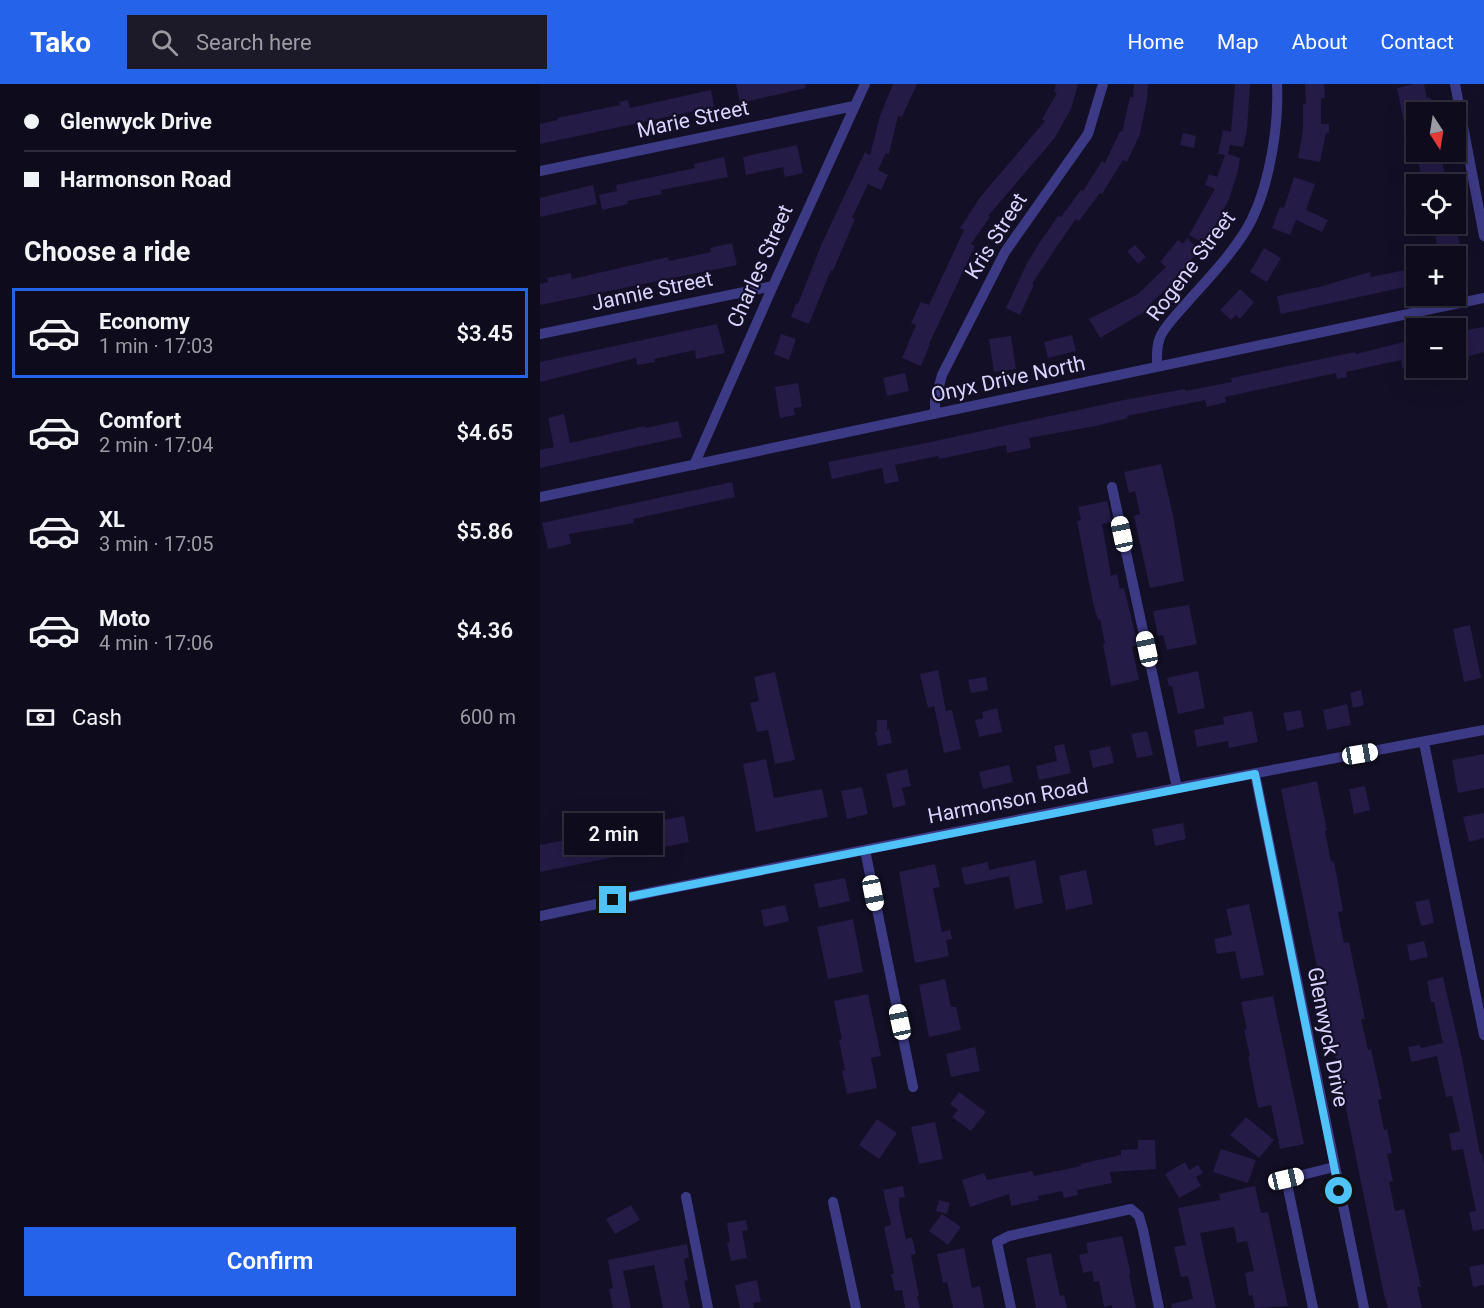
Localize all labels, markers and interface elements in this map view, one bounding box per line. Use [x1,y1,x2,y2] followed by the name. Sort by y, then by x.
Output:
[127,15,547,69] search box
[30,26,91,59] text: Tako
[148,26,181,59] icon: search
[196,30,312,55] text: Search here
[1128,30,1184,54] text: Home
[1217,30,1259,54] text: Map
[1292,30,1348,54] text: About
[1381,30,1454,54] text: Contact
[635,95,751,143] street label: Marie Street
[1406,102,1466,162] north arrow
[1406,102,1466,378] map controls
[60,109,212,134] text: Glenwyck Drive
[60,167,231,192] text: Harmonson Road
[1406,174,1466,234] button: locate
[960,188,1032,283] street label: Kris Street
[722,201,798,331] street label: Charles Street
[1142,206,1240,326] street label: Rogene Street
[24,236,190,268] text: Choose a ride
[1406,246,1466,306] button: +
[589,266,715,316] street label: Jannie Street
[27,306,81,360] icon: car
[99,309,190,334] text: Economy
[1406,318,1466,378] button: −
[456,321,513,346] text: $3.45
[99,334,214,358] text: 1 min · 17:03
[929,351,1087,407] street label: Onyx Drive North
[27,405,81,459] icon: car
[99,408,181,433] text: Comfort
[456,420,513,445] text: $4.65
[99,433,214,457] text: 2 min · 17:04
[27,504,81,558] icon: car
[99,507,125,532] text: XL
[1109,515,1135,553] car
[456,519,513,544] text: $5.86
[99,532,214,556] text: 3 min · 17:05
[27,603,81,657] icon: car
[99,606,150,631] text: Moto
[456,618,513,643] text: $4.36
[1134,630,1160,668] car
[99,631,214,655] text: 4 min · 17:06
[24,701,57,734] icon: cash
[72,705,122,730] text: Cash
[460,705,516,729] text: 600 m
[1341,742,1379,766] car
[926,774,1090,828] street label: Harmonson Road
[563,813,662,855] callout: 2 min
[588,822,639,846] text: 2 min
[861,874,885,912] car
[599,886,626,913] route end
[1303,965,1353,1109] street label: Glenwyck Drive
[887,1003,913,1041] car
[1266,1166,1306,1192] car
[1325,1177,1352,1204] route start
[24,1227,516,1296] button: Confirm

